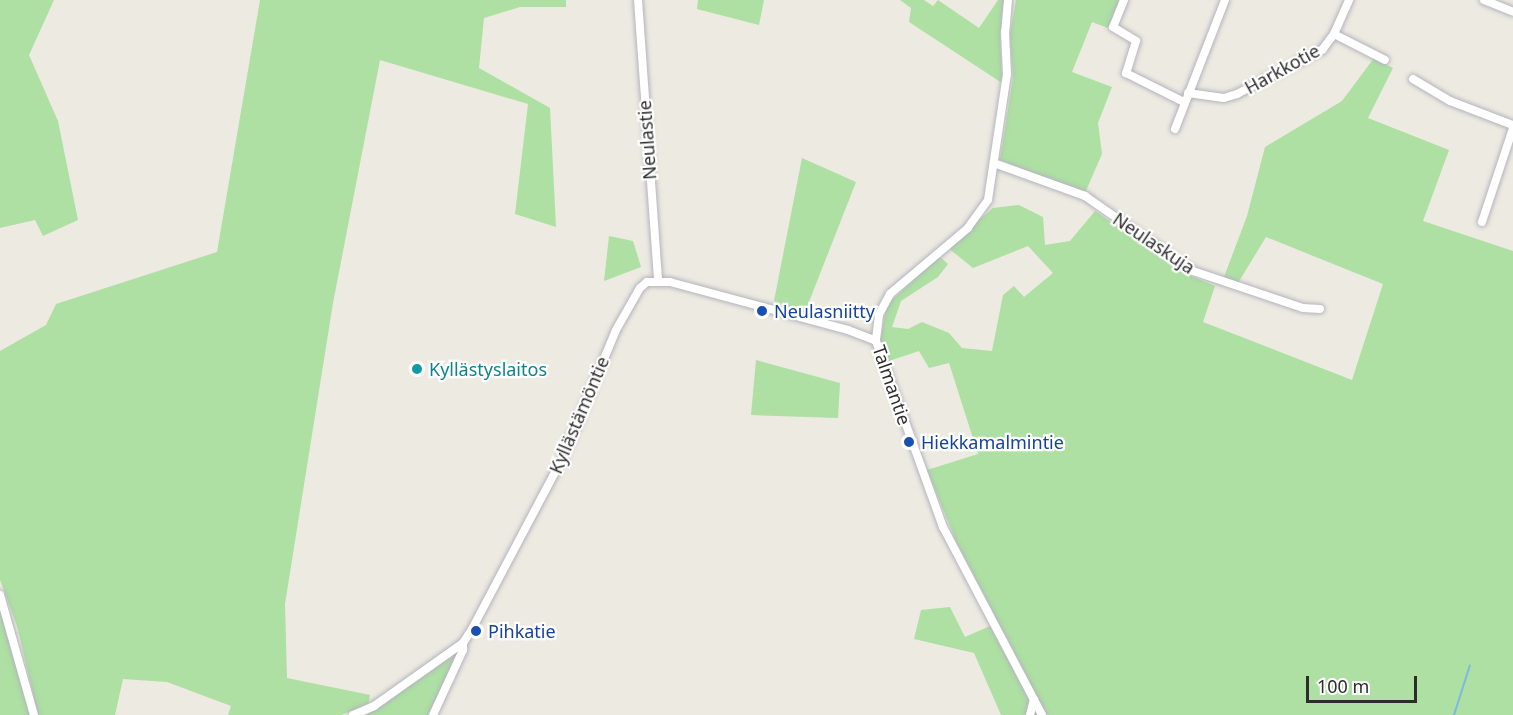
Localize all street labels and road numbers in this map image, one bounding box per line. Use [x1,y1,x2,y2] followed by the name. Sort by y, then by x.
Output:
[1241,40,1323,98] street label: Harkkotie
[633,100,661,180] street label: Neulastie
[1109,208,1199,278] street label: Neulaskuja
[868,342,916,428] street label: Talmantie
[545,353,613,477] street label: Kyllästämöntie

